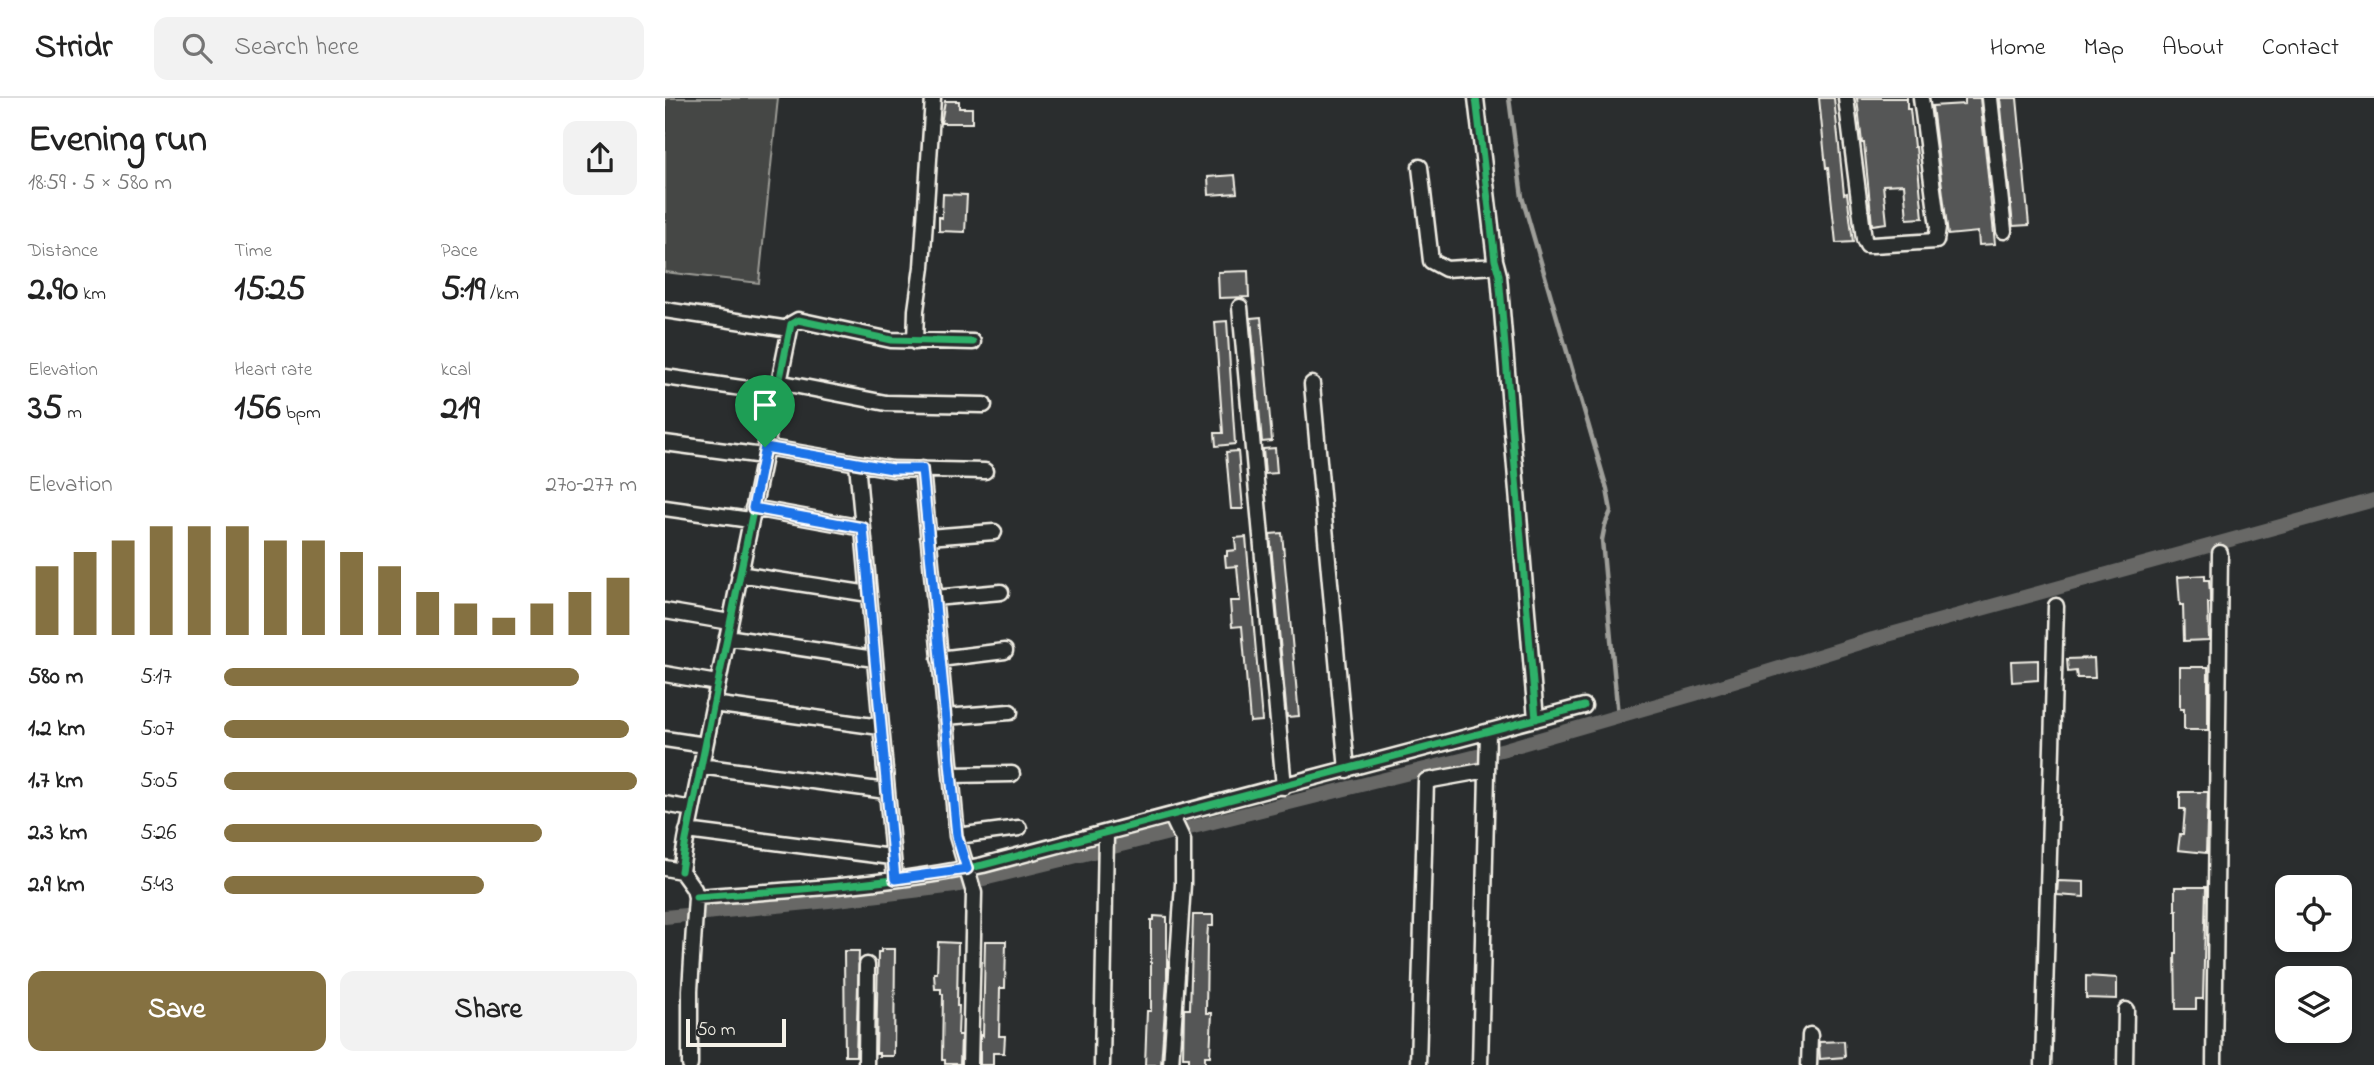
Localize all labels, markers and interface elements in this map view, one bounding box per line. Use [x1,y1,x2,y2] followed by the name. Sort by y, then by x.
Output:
[154,17,644,80] search box
[35,24,112,72] text: Stridr
[178,29,216,67] icon: search
[234,29,359,67] text: Search here
[1990,31,2046,66] text: Home
[2084,31,2124,66] text: Map
[2162,31,2224,66] text: About
[2262,31,2339,66] text: Contact
[28,113,207,169] text: Evening run
[563,121,637,195] button: share
[28,167,172,200] text: 18:59 · 5 × 580 m
[28,238,98,265] text: Distance
[234,238,272,265] text: Time
[441,238,478,265] text: Pace
[28,265,78,316] text: 2.90
[234,265,306,316] text: 15:25
[441,265,485,316] text: 5:19
[78,281,106,308] text: km
[485,281,519,308] text: /km
[28,357,98,384] text: Elevation
[234,357,312,384] text: Heart rate
[441,357,471,384] text: kcal
[735,375,795,447] pin
[28,384,62,435] text: 35
[234,384,281,435] text: 156
[441,384,480,435] text: 219
[746,386,784,424] icon: arrive
[62,400,82,427] text: m
[281,400,321,427] text: bpm
[28,469,113,502] text: Elevation
[546,469,637,502] text: 270–277 m
[28,661,83,694] text: 580 m
[140,661,172,694] text: 5:17
[28,713,85,746] text: 1.2 km
[140,713,175,746] text: 5:07
[28,765,83,798] text: 1.7 km
[140,765,178,798] text: 5:05
[28,817,87,850] text: 2.3 km
[140,817,177,850] text: 5:26
[28,869,85,902] text: 2.9 km
[140,869,174,902] text: 5:43
[2275,875,2352,1043] map controls
[2275,875,2352,952] button: locate
[2275,966,2352,1043] button: layers
[28,971,326,1051] button: Save
[340,971,637,1051] button: Share
[686,1016,786,1048] scale bar
[697,1017,736,1044] text: 50 m

